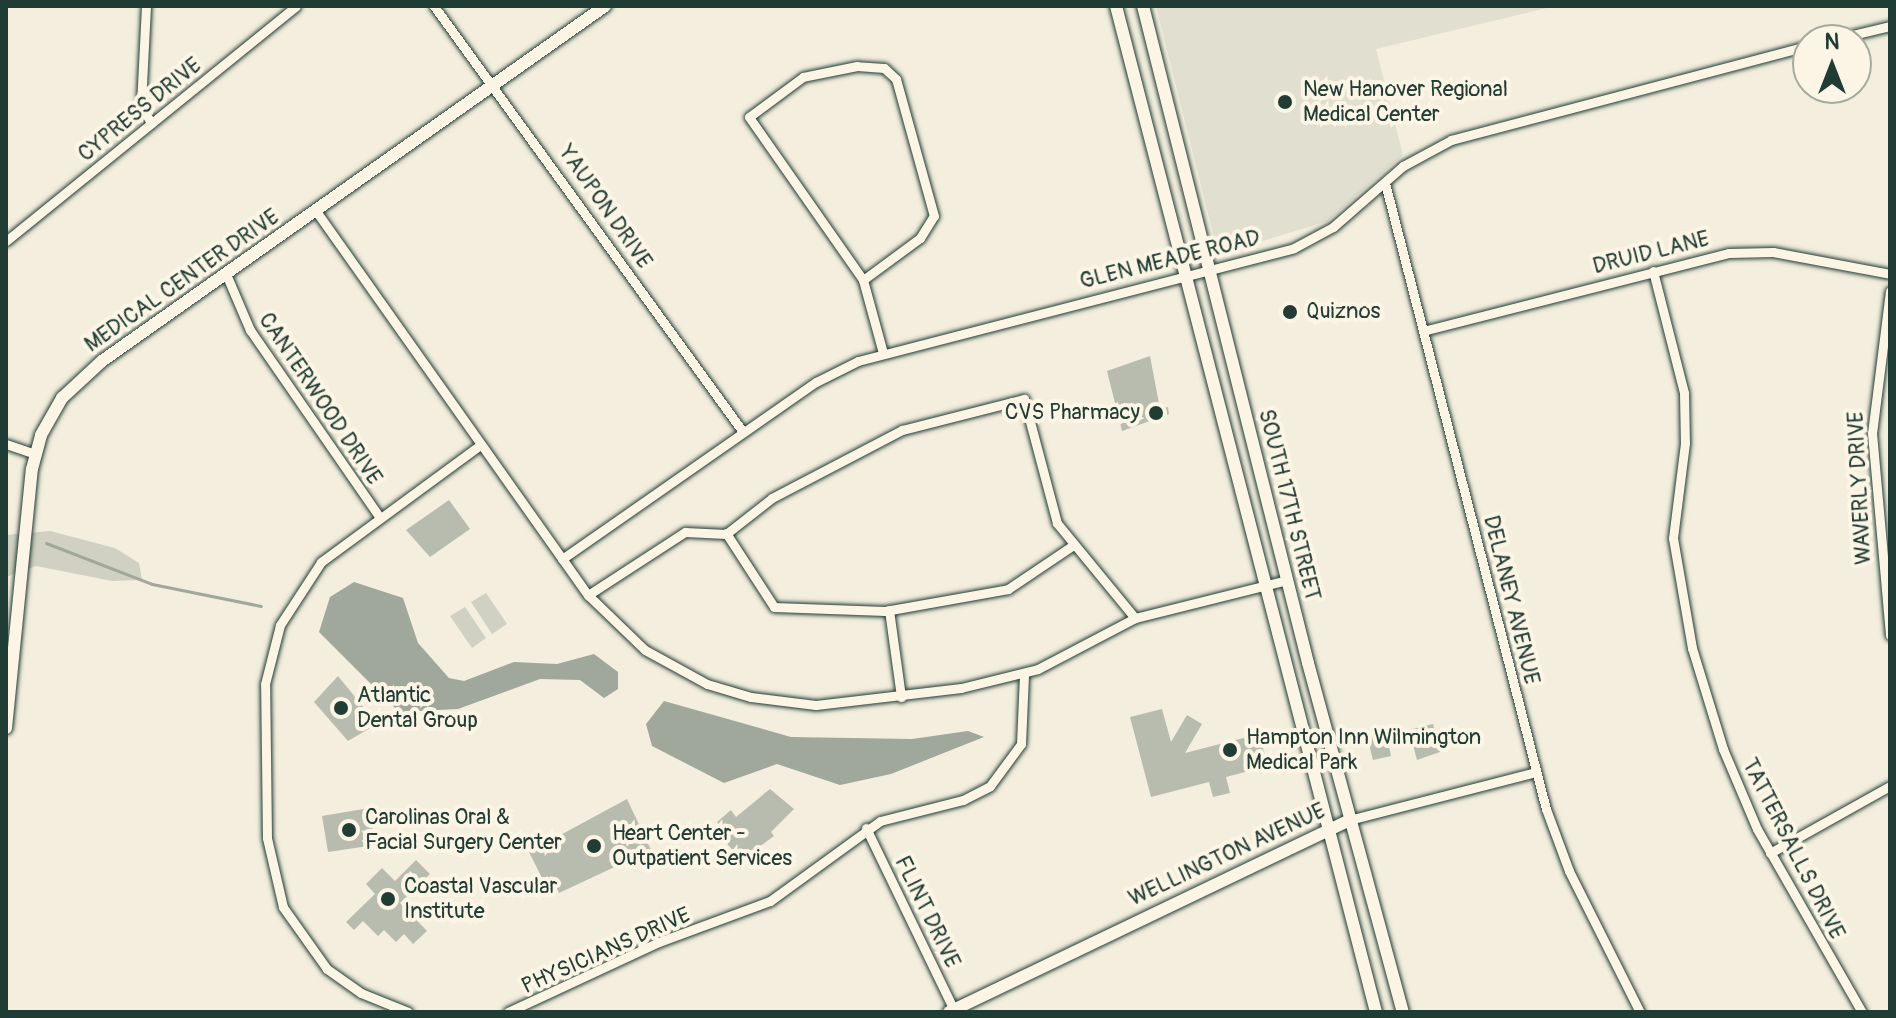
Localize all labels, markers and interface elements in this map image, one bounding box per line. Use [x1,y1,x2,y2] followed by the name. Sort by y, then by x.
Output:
[1792,24,1872,104] north arrow
[1825,28,1839,56] text: N
[73,52,207,168] street label: CYPRESS DRIVE
[1303,76,1508,128] place label: New Hanover Regional Medical Center
[1274,91,1296,113] marker: New Hanover Regional Medical Center
[553,140,657,274] street label: YAUPON DRIVE
[80,204,284,358] street label: MEDICAL CENTER DRIVE
[1077,225,1263,295] street label: GLEN MEADE ROAD
[1590,226,1712,280] street label: DRUID LANE
[1306,299,1380,325] place label: Quiznos
[1281,303,1299,321] marker: Quiznos
[253,308,387,490] street label: CANTERWOOD DRIVE
[1005,400,1140,426] place label: CVS Pharmacy
[1147,404,1165,422] marker: CVS Pharmacy
[1252,407,1326,603] street label: SOUTH 17TH STREET
[1843,411,1877,565] street label: WAVERLY DRIVE
[1477,513,1545,687] street label: DELANEY AVENUE
[357,682,478,734] place label: Atlantic Dental Group
[332,699,350,717] marker: Atlantic Dental Group
[1246,724,1481,776] place label: Hampton Inn Wilmington Medical Park
[1221,741,1239,759] marker: Hampton Inn Wilmington Medical Park
[1736,754,1850,944] street label: TATTERSALLS DRIVE
[1124,798,1330,912] street label: WELLINGTON AVENUE
[365,804,562,856] place label: Carolinas Oral & Facial Surgery Center
[612,820,792,872] place label: Heart Center - Outpatient Services
[340,821,358,839] marker: Carolinas Oral & Facial Surgery Center
[583,835,605,857] marker: Heart Center - Outpatient Services
[889,852,965,972] street label: FLINT DRIVE
[404,873,557,924] place label: Coastal Vascular Institute
[379,890,397,908] marker: Coastal Vascular Institute
[518,902,694,1000] street label: PHYSICIANS DRIVE

